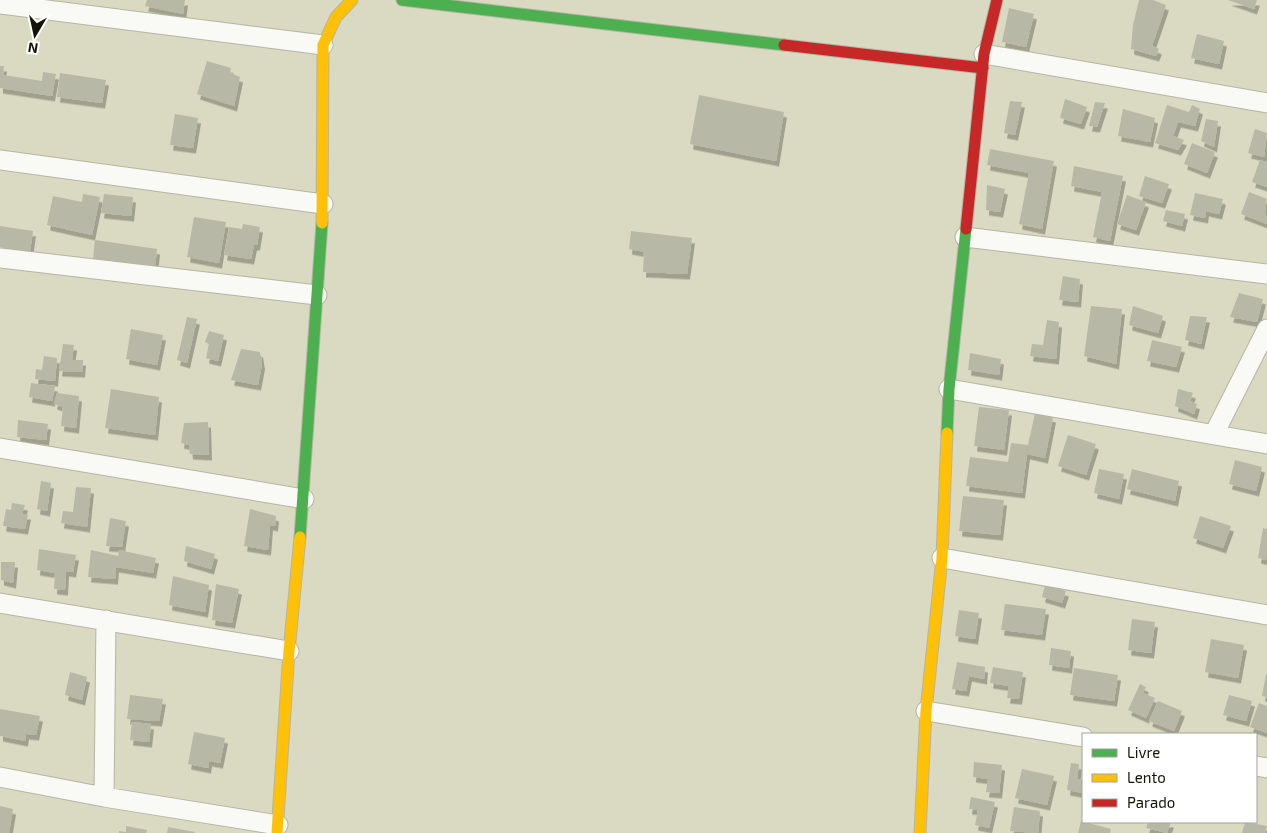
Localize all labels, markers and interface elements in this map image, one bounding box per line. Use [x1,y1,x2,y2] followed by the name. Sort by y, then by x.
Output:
[10,10,60,60] north arrow
[27,39,39,58] text: N
[1082,733,1257,823] legend
[1127,743,1160,761] text: Livre
[1127,768,1166,786] text: Lento
[1127,793,1175,811] text: Parado

